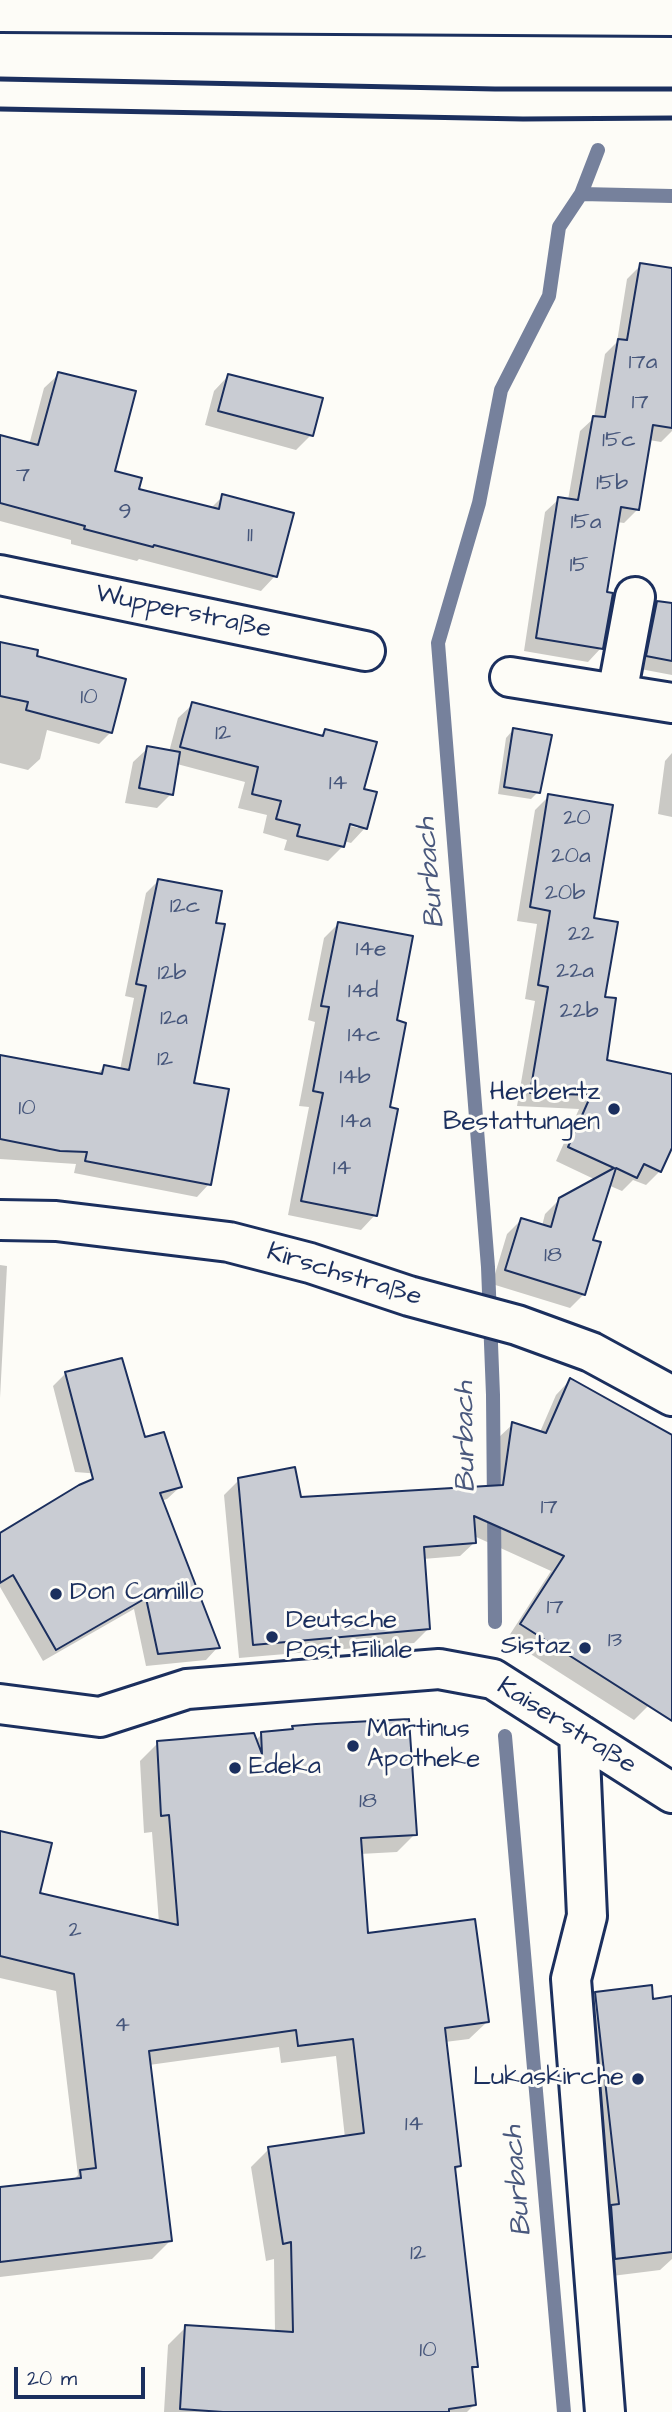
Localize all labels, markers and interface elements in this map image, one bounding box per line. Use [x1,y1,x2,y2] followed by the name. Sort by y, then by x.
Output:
[629,349,657,377] house number: 17a
[631,389,649,417] house number: 17
[602,427,636,455] house number: 15c
[16,462,30,490] house number: 7
[596,470,628,498] house number: 15b
[118,499,132,527] house number: 9
[571,509,601,537] house number: 15a
[247,522,253,550] house number: 11
[569,552,589,580] house number: 15
[92,579,274,647] street label: Wupperstraße
[80,684,98,712] house number: 10
[215,720,231,748] house number: 12
[329,770,347,798] house number: 14
[563,805,591,833] house number: 20
[410,816,454,930] water label: Burbach
[551,843,591,871] house number: 20a
[545,880,585,908] house number: 20b
[170,893,200,921] house number: 12c
[568,921,594,949] house number: 22
[355,936,387,964] house number: 14e
[556,958,594,986] house number: 22a
[157,960,187,988] house number: 12b
[348,978,378,1006] house number: 14d
[559,998,599,1026] house number: 22b
[160,1005,188,1033] house number: 12a
[347,1022,381,1050] house number: 14c
[157,1046,173,1074] house number: 12
[339,1064,371,1092] house number: 14b
[443,1078,600,1140] place label: Herbertz Bestattungen
[18,1095,36,1123] house number: 10
[606,1101,622,1117] marker: Herbertz Bestattungen
[341,1108,371,1136] house number: 14a
[333,1155,351,1183] house number: 14
[263,1238,425,1314] street label: Kirschstraße
[544,1242,562,1270] house number: 18
[449,1381,485,1493] water label: Burbach
[540,1494,558,1522] house number: 17
[70,1578,204,1610] place label: Don Camillo
[48,1586,64,1602] marker: Don Camillo
[546,1594,564,1622] house number: 17
[286,1606,413,1668] place label: Deutsche Post Filiale
[608,1627,622,1655] house number: 13
[264,1629,280,1645] marker: Deutsche Post Filiale
[501,1632,571,1664] place label: Sistaz
[577,1640,593,1656] marker: Sistaz
[491,1672,641,1782] street label: Kaiserstraße
[367,1715,480,1776] place label: Martinus Apotheke
[345,1738,361,1754] marker: Martinus Apotheke
[249,1752,321,1784] place label: Edeka
[227,1760,243,1776] marker: Edeka
[359,1788,377,1816] house number: 18
[68,1917,82,1945] house number: 2
[114,2012,130,2040] house number: 4
[473,2063,624,2095] place label: Lukaskirche
[630,2071,646,2087] marker: Lukaskirche
[405,2111,423,2139] house number: 14
[497,2124,541,2238] water label: Burbach
[410,2240,426,2268] house number: 12
[419,2337,437,2365] house number: 10
[18,2352,149,2396] scale bar
[27,2364,77,2393] text: 20 m

